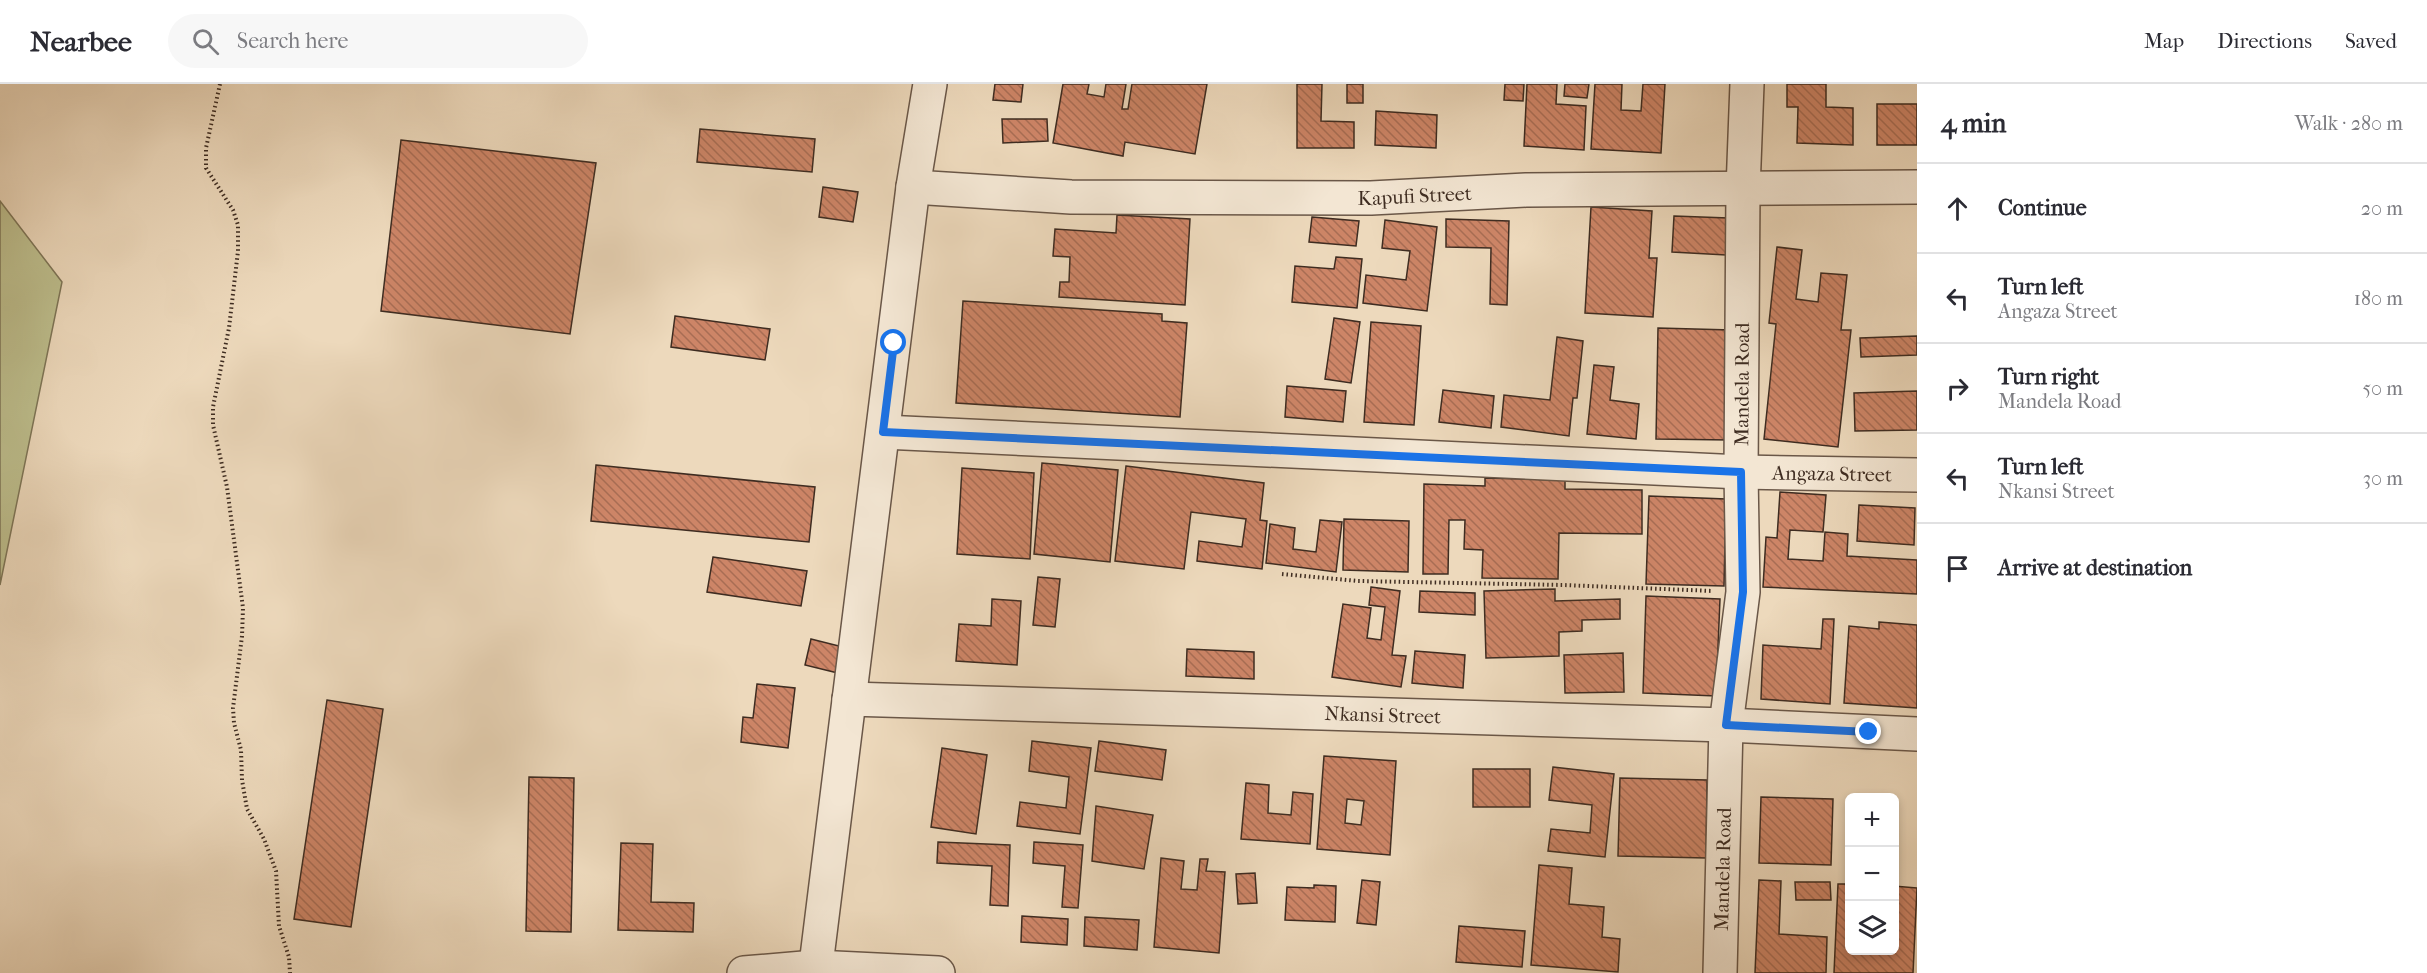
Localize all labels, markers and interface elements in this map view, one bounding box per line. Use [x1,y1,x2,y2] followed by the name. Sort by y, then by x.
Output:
[168,14,588,68] search box
[30,25,132,58] text: Nearbee
[189,25,222,58] icon: search
[237,28,348,54] text: Search here
[2144,29,2184,53] text: Map
[2217,29,2312,53] text: Directions
[2345,29,2397,53] text: Saved
[1941,108,2006,139] text: 4 min
[2295,112,2403,135] text: Walk · 280 m
[1357,181,1472,210] street label: Kapufi Street
[1941,192,1974,225] icon: ahead
[1998,195,2087,221] text: Continue
[2361,197,2403,220] text: 20 m
[1998,274,2084,300] text: Turn left
[1941,282,1974,315] icon: left
[2354,287,2403,310] text: 180 m
[1998,300,2118,323] text: Angaza Street
[1730,321,1754,446] street label: Mandela Road
[880,329,906,355] route start
[1998,364,2099,390] text: Turn right
[1941,372,1974,405] icon: right
[2362,377,2403,400] text: 50 m
[1998,390,2121,413] text: Mandela Road
[1998,454,2084,480] text: Turn left
[1771,461,1892,486] street label: Angaza Street
[1941,462,1974,495] icon: left
[2363,467,2403,490] text: 30 m
[1998,480,2115,503] text: Nkansi Street
[1941,552,1974,585] icon: arrive
[1998,555,2192,581] text: Arrive at destination
[1324,702,1441,728] street label: Nkansi Street
[1855,718,1881,744] route end
[1845,793,1899,955] map controls
[1845,793,1899,847] button: +
[1710,806,1736,931] street label: Mandela Road
[1845,847,1899,901] button: −
[1845,901,1899,955] button: layers

